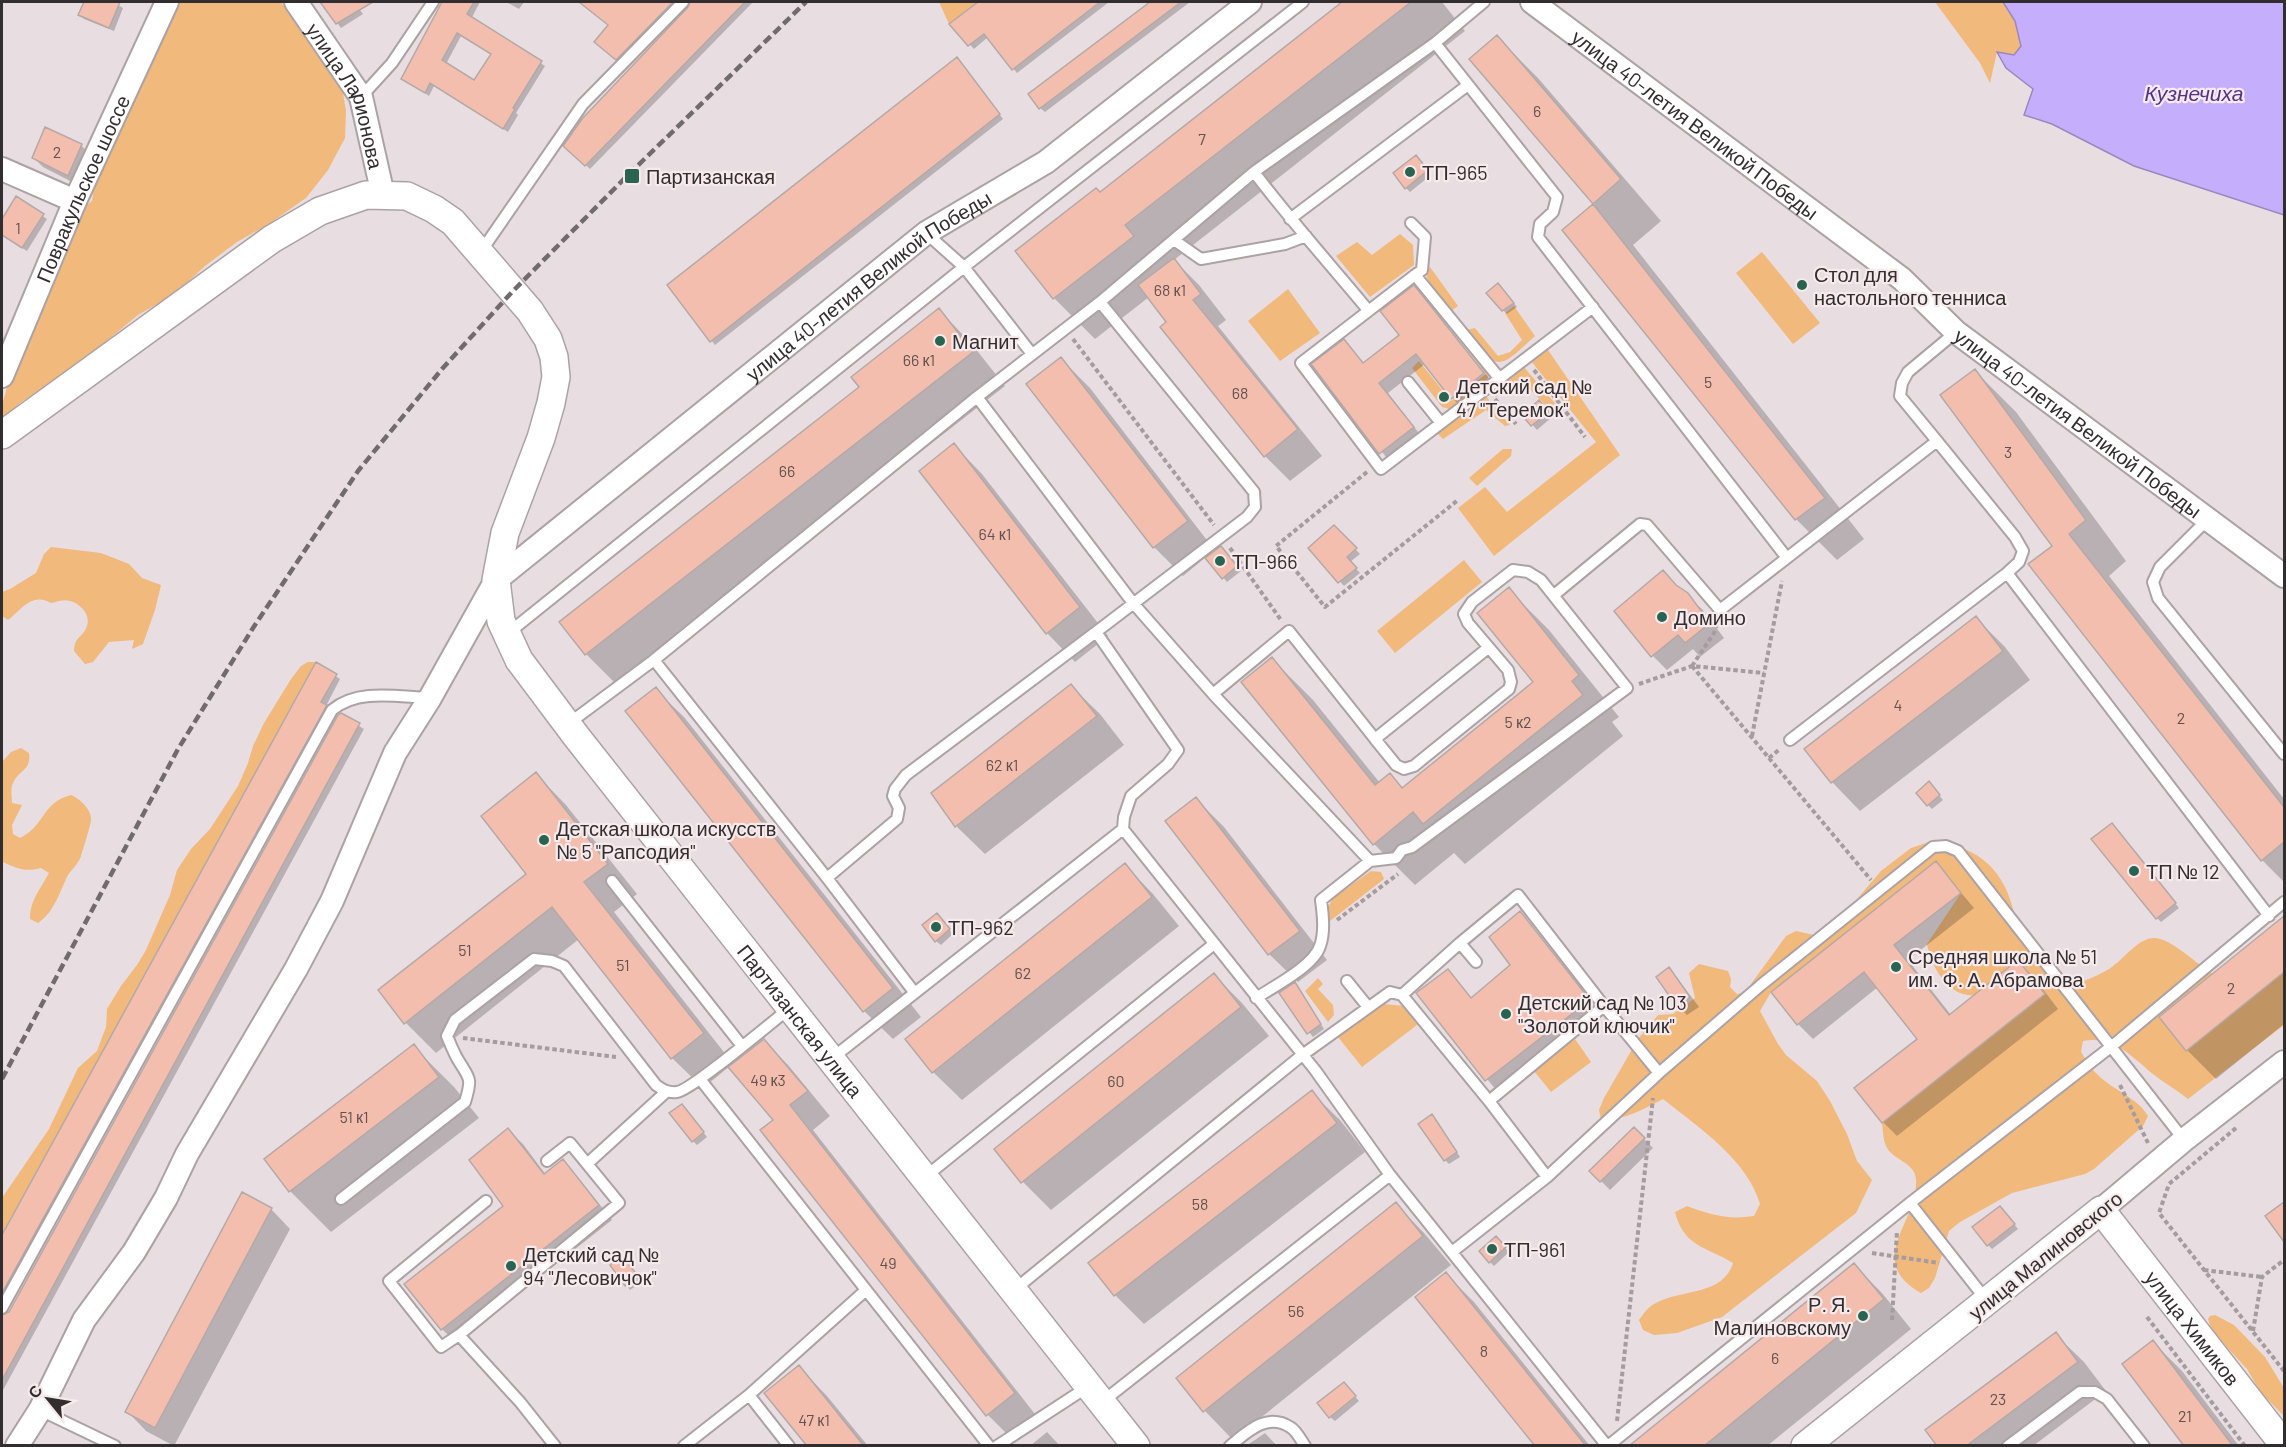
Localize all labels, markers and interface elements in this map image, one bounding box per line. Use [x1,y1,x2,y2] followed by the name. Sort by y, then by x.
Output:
[302,18,389,172] street label: улица Ларионова
[1567,24,1823,224] street label: улица 40-летия Великой Победы
[2145,80,2243,105] water label: Кузнечиха
[30,91,134,286] street label: Повракульское шоссе
[1533,101,1541,120] house number: 6
[1198,129,1206,148] house number: 7
[53,142,61,161] house number: 2
[1422,160,1487,184] place label: ТП-965
[646,164,775,188] place label: Партизанская
[1403,165,1417,179] marker: ТП-965
[623,167,641,185] marker: Партизанская
[741,185,996,386] street label: улица 40-летия Великой Победы
[15,218,21,237] house number: 1
[1814,262,2007,309] place label: Стол для настольного тенниса
[1795,278,1809,292] marker: Стол для настольного тенниса
[1154,280,1186,299] house number: 68 к1
[1950,323,2206,523] street label: улица 40-летия Великой Победы
[952,329,1019,353] place label: Магнит
[933,334,947,348] marker: Магнит
[903,350,935,369] house number: 66 к1
[1704,372,1712,391] house number: 5
[1456,374,1592,421] place label: Детский сад № 47 "Теремок"
[1232,383,1248,402] house number: 68
[1437,390,1451,404] marker: Детский сад № 47 "Теремок"
[2004,442,2012,461] house number: 3
[779,461,795,480] house number: 66
[979,524,1011,543] house number: 64 к1
[1232,549,1298,573] place label: ТП-966
[1213,554,1227,568] marker: ТП-966
[1674,605,1746,629] place label: Домино
[1655,610,1669,624] marker: Домино
[1894,695,1902,714] house number: 4
[2177,708,2185,727] house number: 2
[1504,712,1532,731] house number: 5 к2
[986,755,1018,774] house number: 62 к1
[556,816,776,863] place label: Детская школа искусств № 5 "Рапсодия"
[537,833,551,847] marker: Детская школа искусств № 5 "Рапсодия"
[2146,859,2220,883] place label: ТП № 12
[2127,864,2141,878] marker: ТП № 12
[948,915,1014,939] place label: ТП-962
[929,920,943,934] marker: ТП-962
[733,939,869,1103] street label: Партизанская улица
[458,940,472,959] house number: 51
[1908,944,2097,991] place label: Средняя школа № 51 им. Ф. А. Абрамова
[616,955,630,974] house number: 51
[1889,960,1903,974] marker: Средняя школа № 51 им. Ф. А. Абрамова
[1015,963,1031,982] house number: 62
[2227,978,2235,997] house number: 2
[1518,990,1687,1037] place label: Детский сад № 103 "Золотой ключик"
[1499,1007,1513,1021] marker: Детский сад № 103 "Золотой ключик"
[750,1070,786,1089] house number: 49 к3
[1107,1071,1125,1090] house number: 60
[339,1107,369,1126] house number: 51 к1
[1963,1186,2127,1324] street label: улица Малиновского
[1192,1194,1208,1213] house number: 58
[1504,1237,1566,1261] place label: ТП-961
[523,1242,659,1289] place label: Детский сад № 94 "Лесовичок"
[1485,1242,1499,1256] marker: ТП-961
[879,1253,897,1272] house number: 49
[504,1259,518,1273] marker: Детский сад № 94 "Лесовичок"
[2141,1266,2245,1390] street label: улица Химиков
[1714,1292,1851,1339] place label: Р. Я. Малиновскому
[1288,1301,1304,1320] house number: 56
[1856,1309,1870,1323] marker: Р. Я. Малиновскому
[1480,1341,1488,1360] house number: 8
[1771,1348,1779,1367] house number: 6
[18,1369,78,1429] north arrow
[23,1381,46,1401] text: С
[1990,1389,2006,1408] house number: 23
[2178,1406,2192,1425] house number: 21
[798,1410,830,1429] house number: 47 к1

